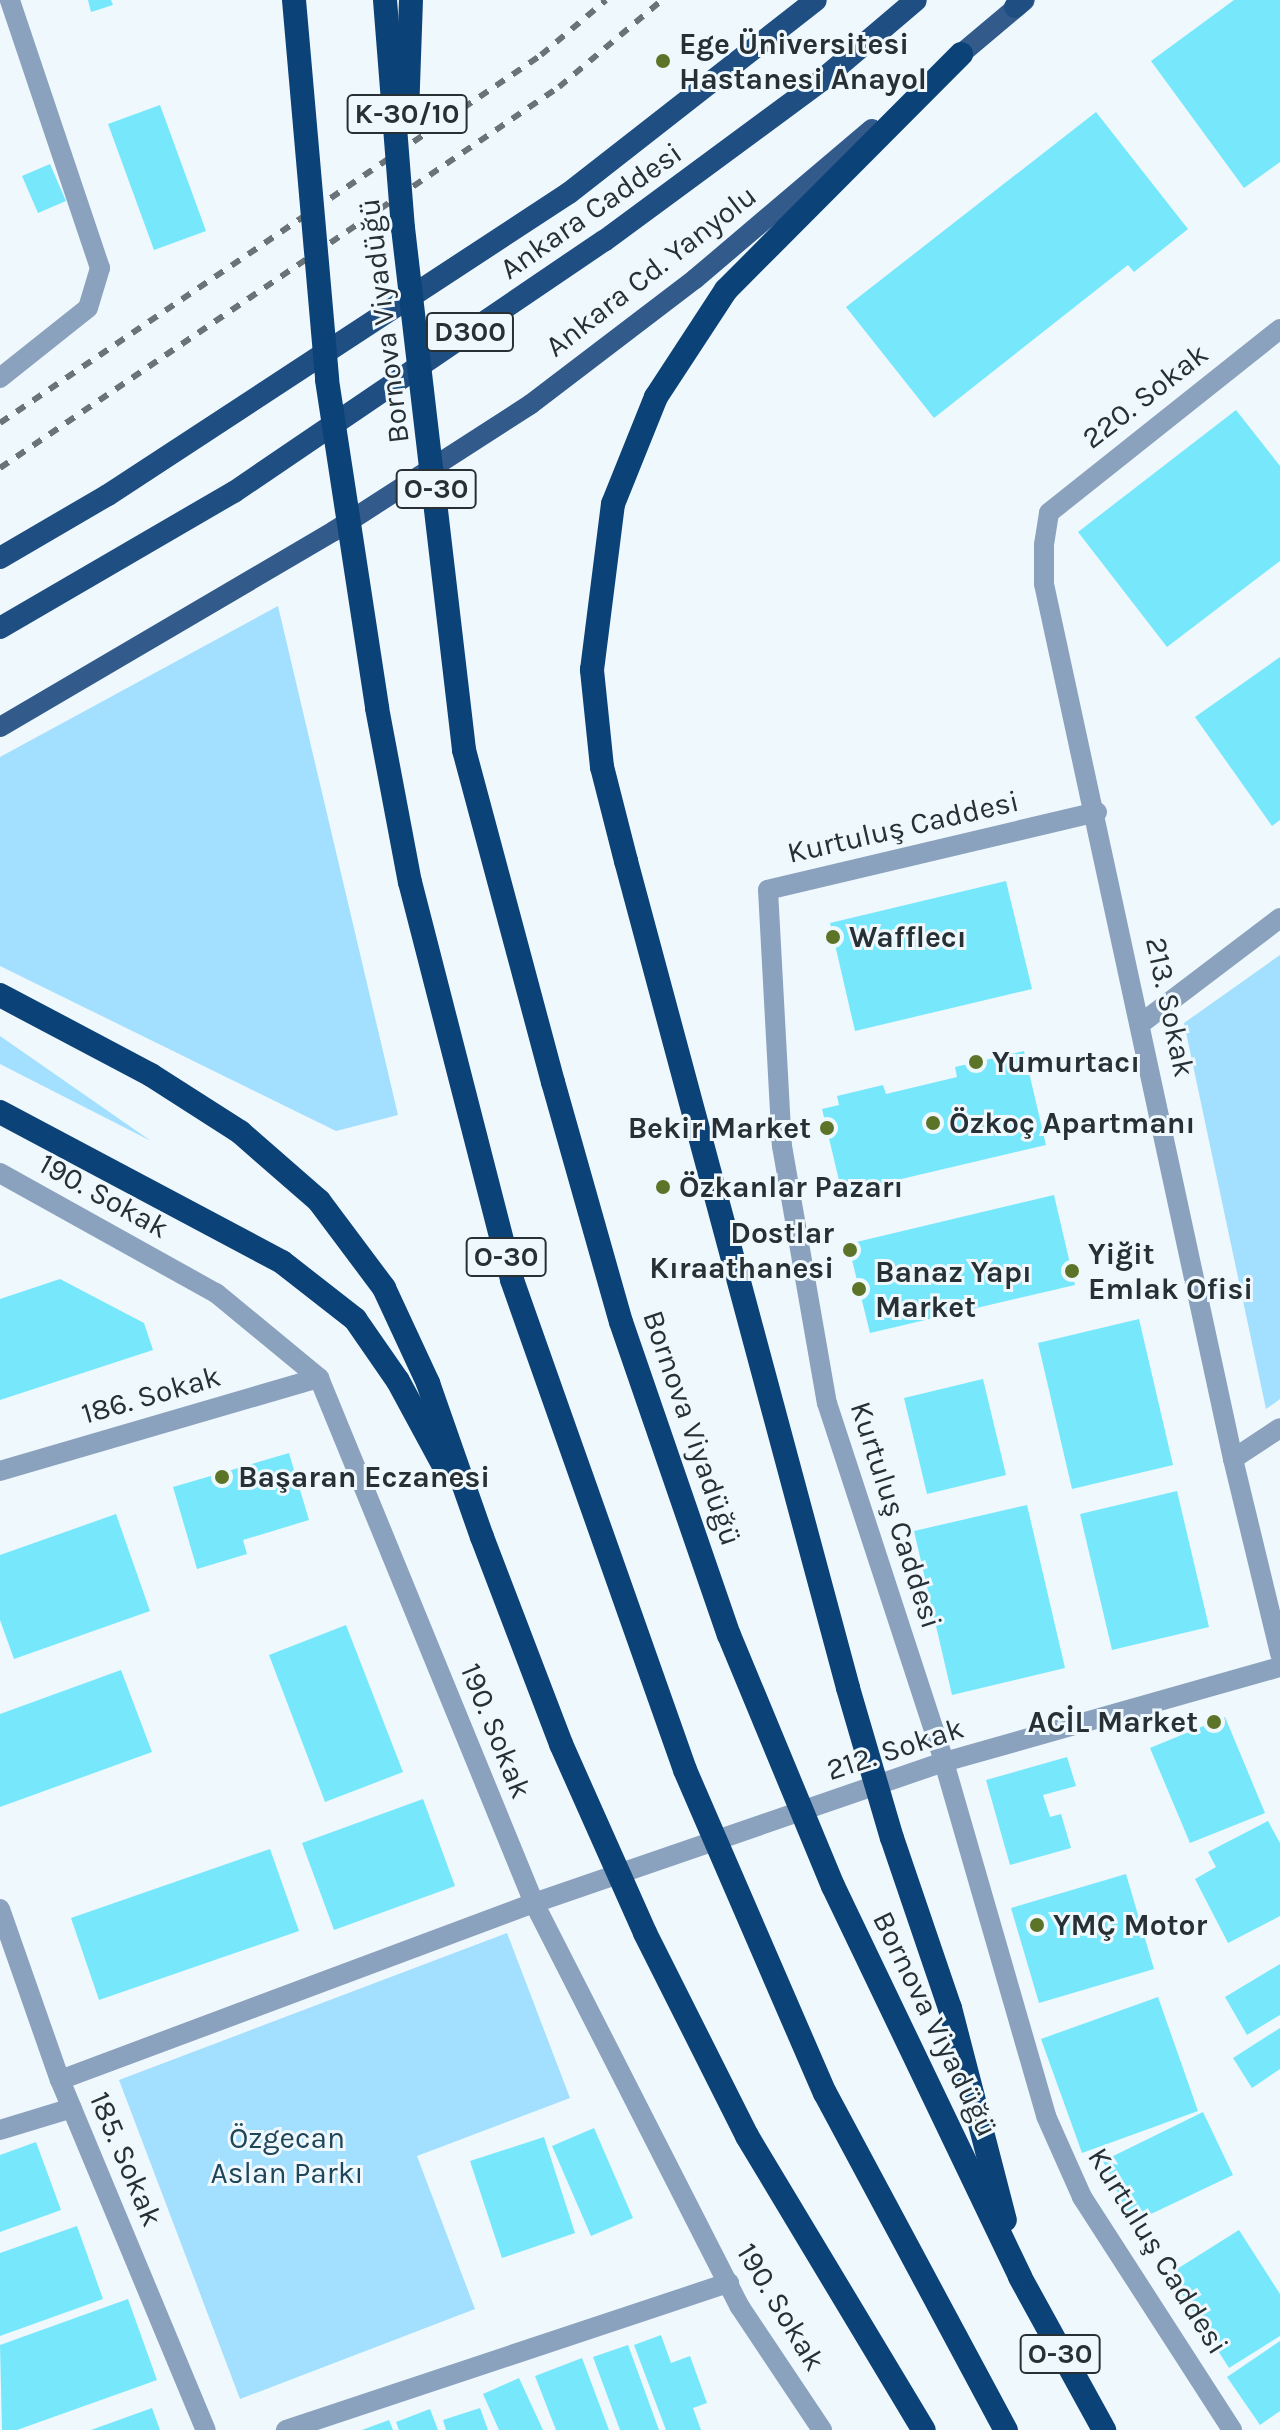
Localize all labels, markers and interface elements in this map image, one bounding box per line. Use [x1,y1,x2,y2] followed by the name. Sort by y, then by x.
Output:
[679,26,927,96] place label: Ege Üniversitesi Hastanesi Anayol
[654,52,672,70] marker: Ege Üniversitesi Hastanesi Anayol
[345,90,469,138] road number: K-30/10
[493,135,689,287] street label: Ankara Caddesi
[538,177,764,365] street label: Ankara Cd. Yanyolu
[351,197,417,445] street label: Bornova Viyadüğü
[424,308,516,356] road number: D300
[1075,336,1215,456] street label: 220. Sokak
[394,465,478,513] road number: O-30
[784,783,1022,871] street label: Kurtuluş Caddesi
[849,919,967,955] place label: Wafflecı
[824,928,842,946] marker: Wafflecı
[1138,934,1202,1080] street label: 213. Sokak
[992,1044,1140,1080] place label: Yumurtacı
[967,1053,985,1071] marker: Yumurtacı
[949,1105,1195,1141] place label: Özkoç Apartmanı
[628,1110,811,1146] place label: Bekir Market
[924,1114,942,1132] marker: Özkoç Apartmanı
[818,1119,836,1137] marker: Bekir Market
[33,1146,175,1246] street label: 190. Sokak
[679,1169,903,1205] place label: Özkanlar Pazarı
[654,1178,672,1196] marker: Özkanlar Pazarı
[649,1215,834,1286] place label: Dostlar Kıraathanesi
[464,1233,548,1281] road number: O-30
[1088,1236,1253,1306] place label: Yiğit Emlak Ofisi
[841,1241,859,1259] marker: Dostlar Kıraathanesi
[875,1254,1032,1324] place label: Banaz Yapı Market
[1063,1262,1081,1280] marker: Yiğit Emlak Ofisi
[850,1280,868,1298] marker: Banaz Yapı Market
[635,1306,749,1550] street label: Bornova Viyadüğü
[77,1358,225,1432] street label: 186. Sokak
[842,1397,950,1633] street label: Kurtuluş Caddesi
[238,1459,490,1495] place label: Başaran Eczanesi
[213,1468,231,1486] marker: Başaran Eczanesi
[453,1658,539,1804] street label: 190. Sokak
[1028,1704,1198,1740] place label: ACİL Market
[822,1710,968,1788] street label: 212. Sokak
[1205,1713,1223,1731] marker: ACİL Market
[865,1905,1005,2143] street label: Bornova Viyadüğü
[1053,1907,1207,1943] place label: YMÇ Motor
[1028,1916,1046,1934] marker: YMÇ Motor
[82,2086,170,2232] street label: 185. Sokak
[211,2120,363,2190] park label: Özgecan Aslan Parkı
[1080,2141,1236,2361] street label: Kurtuluş Caddesi
[729,2237,833,2377] street label: 190. Sokak
[1018,2330,1102,2378] road number: O-30

